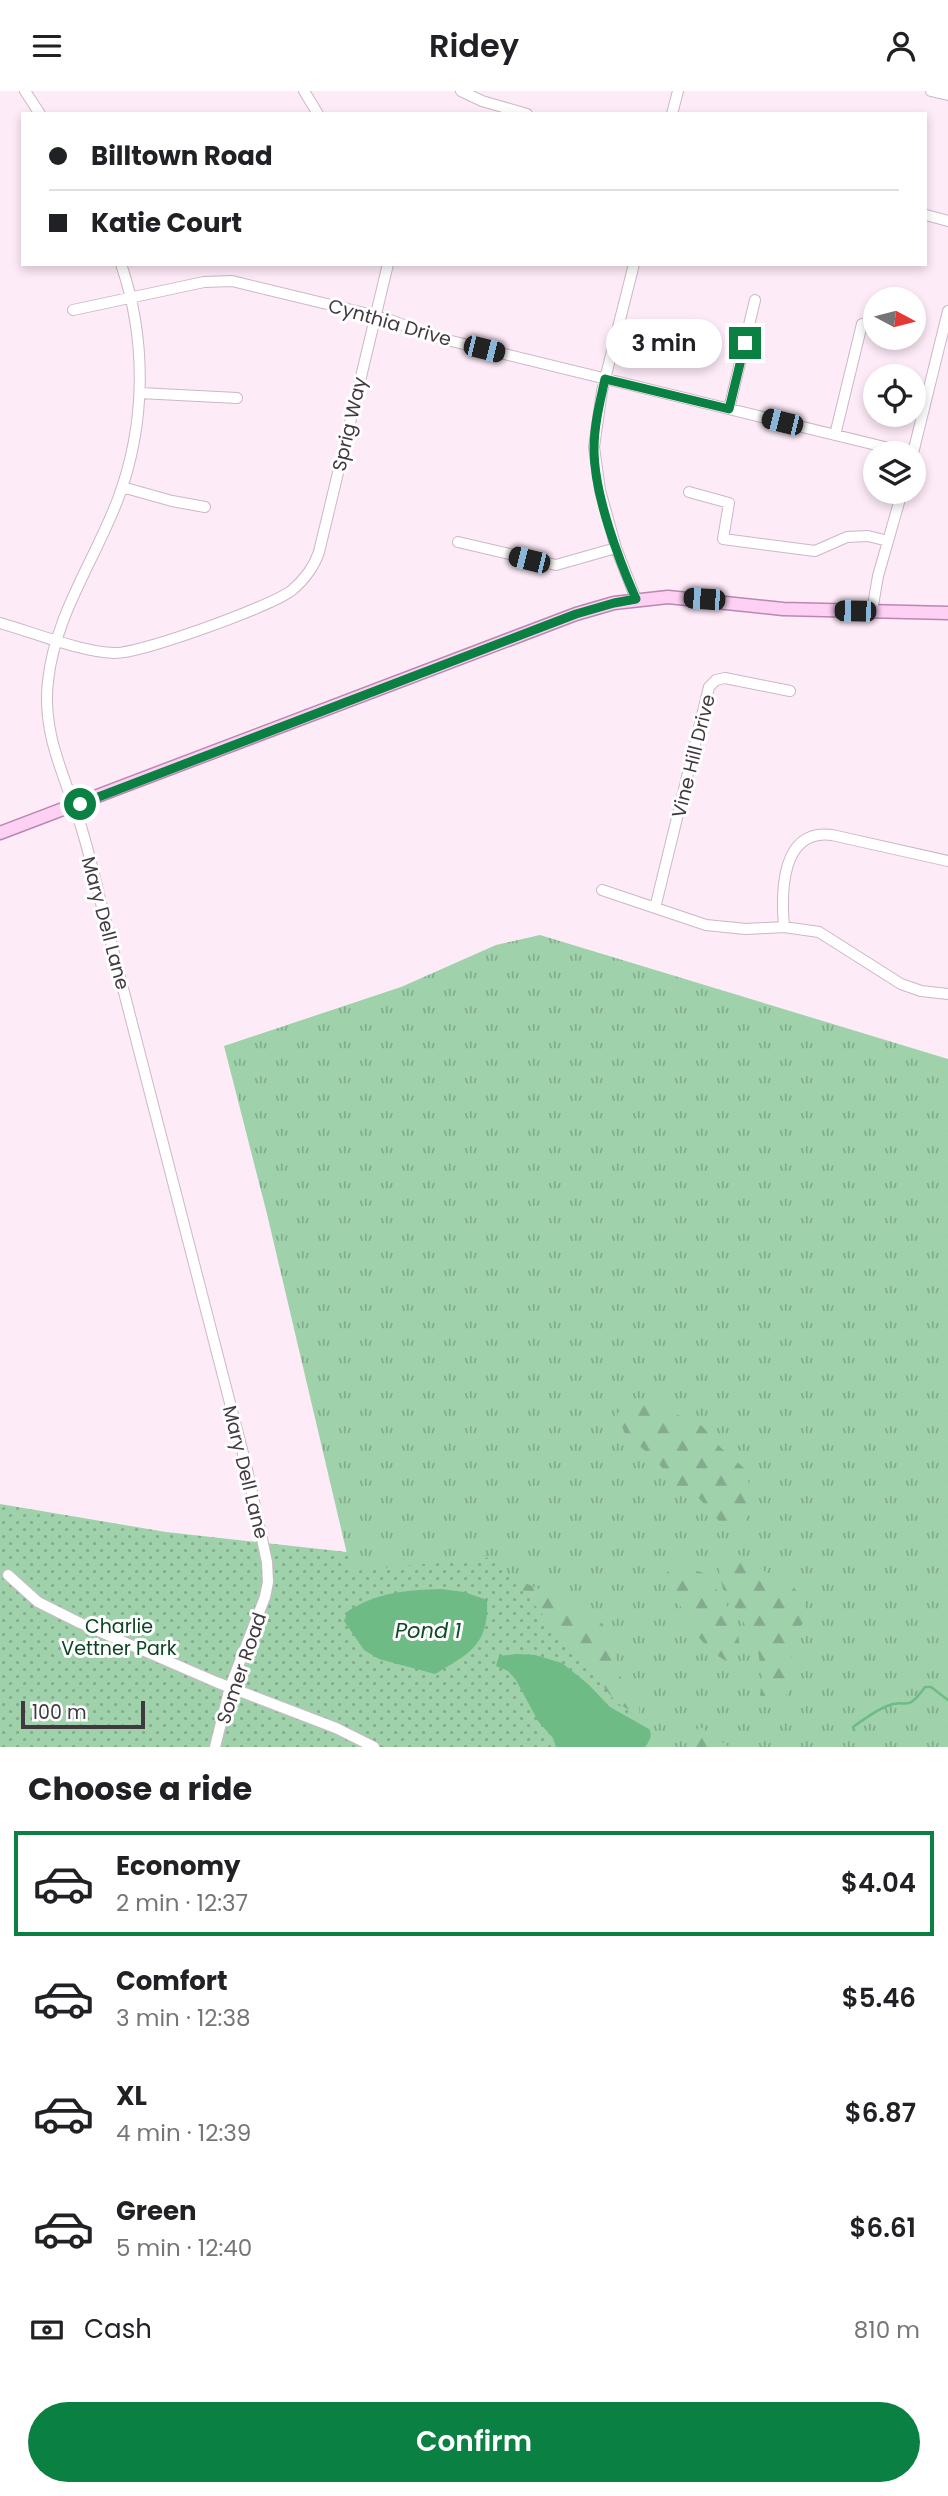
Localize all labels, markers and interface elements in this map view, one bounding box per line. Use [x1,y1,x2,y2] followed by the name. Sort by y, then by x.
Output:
[429,23,519,68] text: Ridey
[28,27,66,65] icon: menu
[882,27,920,65] icon: person
[91,138,273,174] text: Billtown Road
[91,205,242,241] text: Katie Court
[863,287,926,350] north arrow
[863,287,926,504] map controls
[325,292,455,353] street label: Cynthia Drive
[605,319,720,367] callout: 3 min
[632,327,696,359] text: 3 min
[729,327,761,359] route end
[462,334,507,364] car
[863,364,926,427] button: locate
[326,374,373,474] street label: Sprig Way
[760,407,805,437] car
[863,441,926,504] button: layers
[507,545,552,575] car
[683,587,726,611] car
[834,600,877,622] car
[665,692,722,821] street label: Vine Hill Drive
[64,788,96,820] route start
[75,854,136,993] street label: Mary Dell Lane
[216,1403,275,1542] street label: Mary Dell Lane
[210,1609,273,1728] street label: Somer Road
[61,1613,177,1662] park label: Charlie Vettner Park
[395,1616,461,1645] water label: Pond 1
[21,1698,145,1730] scale bar
[32,1699,87,1726] text: 100 m
[28,1766,252,1811] text: Choose a ride
[116,1848,240,1884] text: Economy
[32,1852,95,1915] icon: car
[841,1865,916,1901] text: $4.04
[116,1887,248,1919] text: 2 min · 12:37
[116,1963,228,1999] text: Comfort
[32,1967,95,2030] icon: car
[842,1980,916,2016] text: $5.46
[116,2002,250,2034] text: 3 min · 12:38
[116,2078,147,2114] text: XL
[32,2082,95,2145] icon: car
[845,2095,916,2131] text: $6.87
[116,2117,251,2149] text: 4 min · 12:39
[116,2193,197,2229] text: Green
[32,2197,95,2260] icon: car
[850,2210,916,2246] text: $6.61
[116,2232,252,2264] text: 5 min · 12:40
[28,2311,66,2349] icon: cash
[84,2311,152,2347] text: Cash
[854,2314,920,2346] text: 810 m
[28,2402,920,2482] button: Confirm

